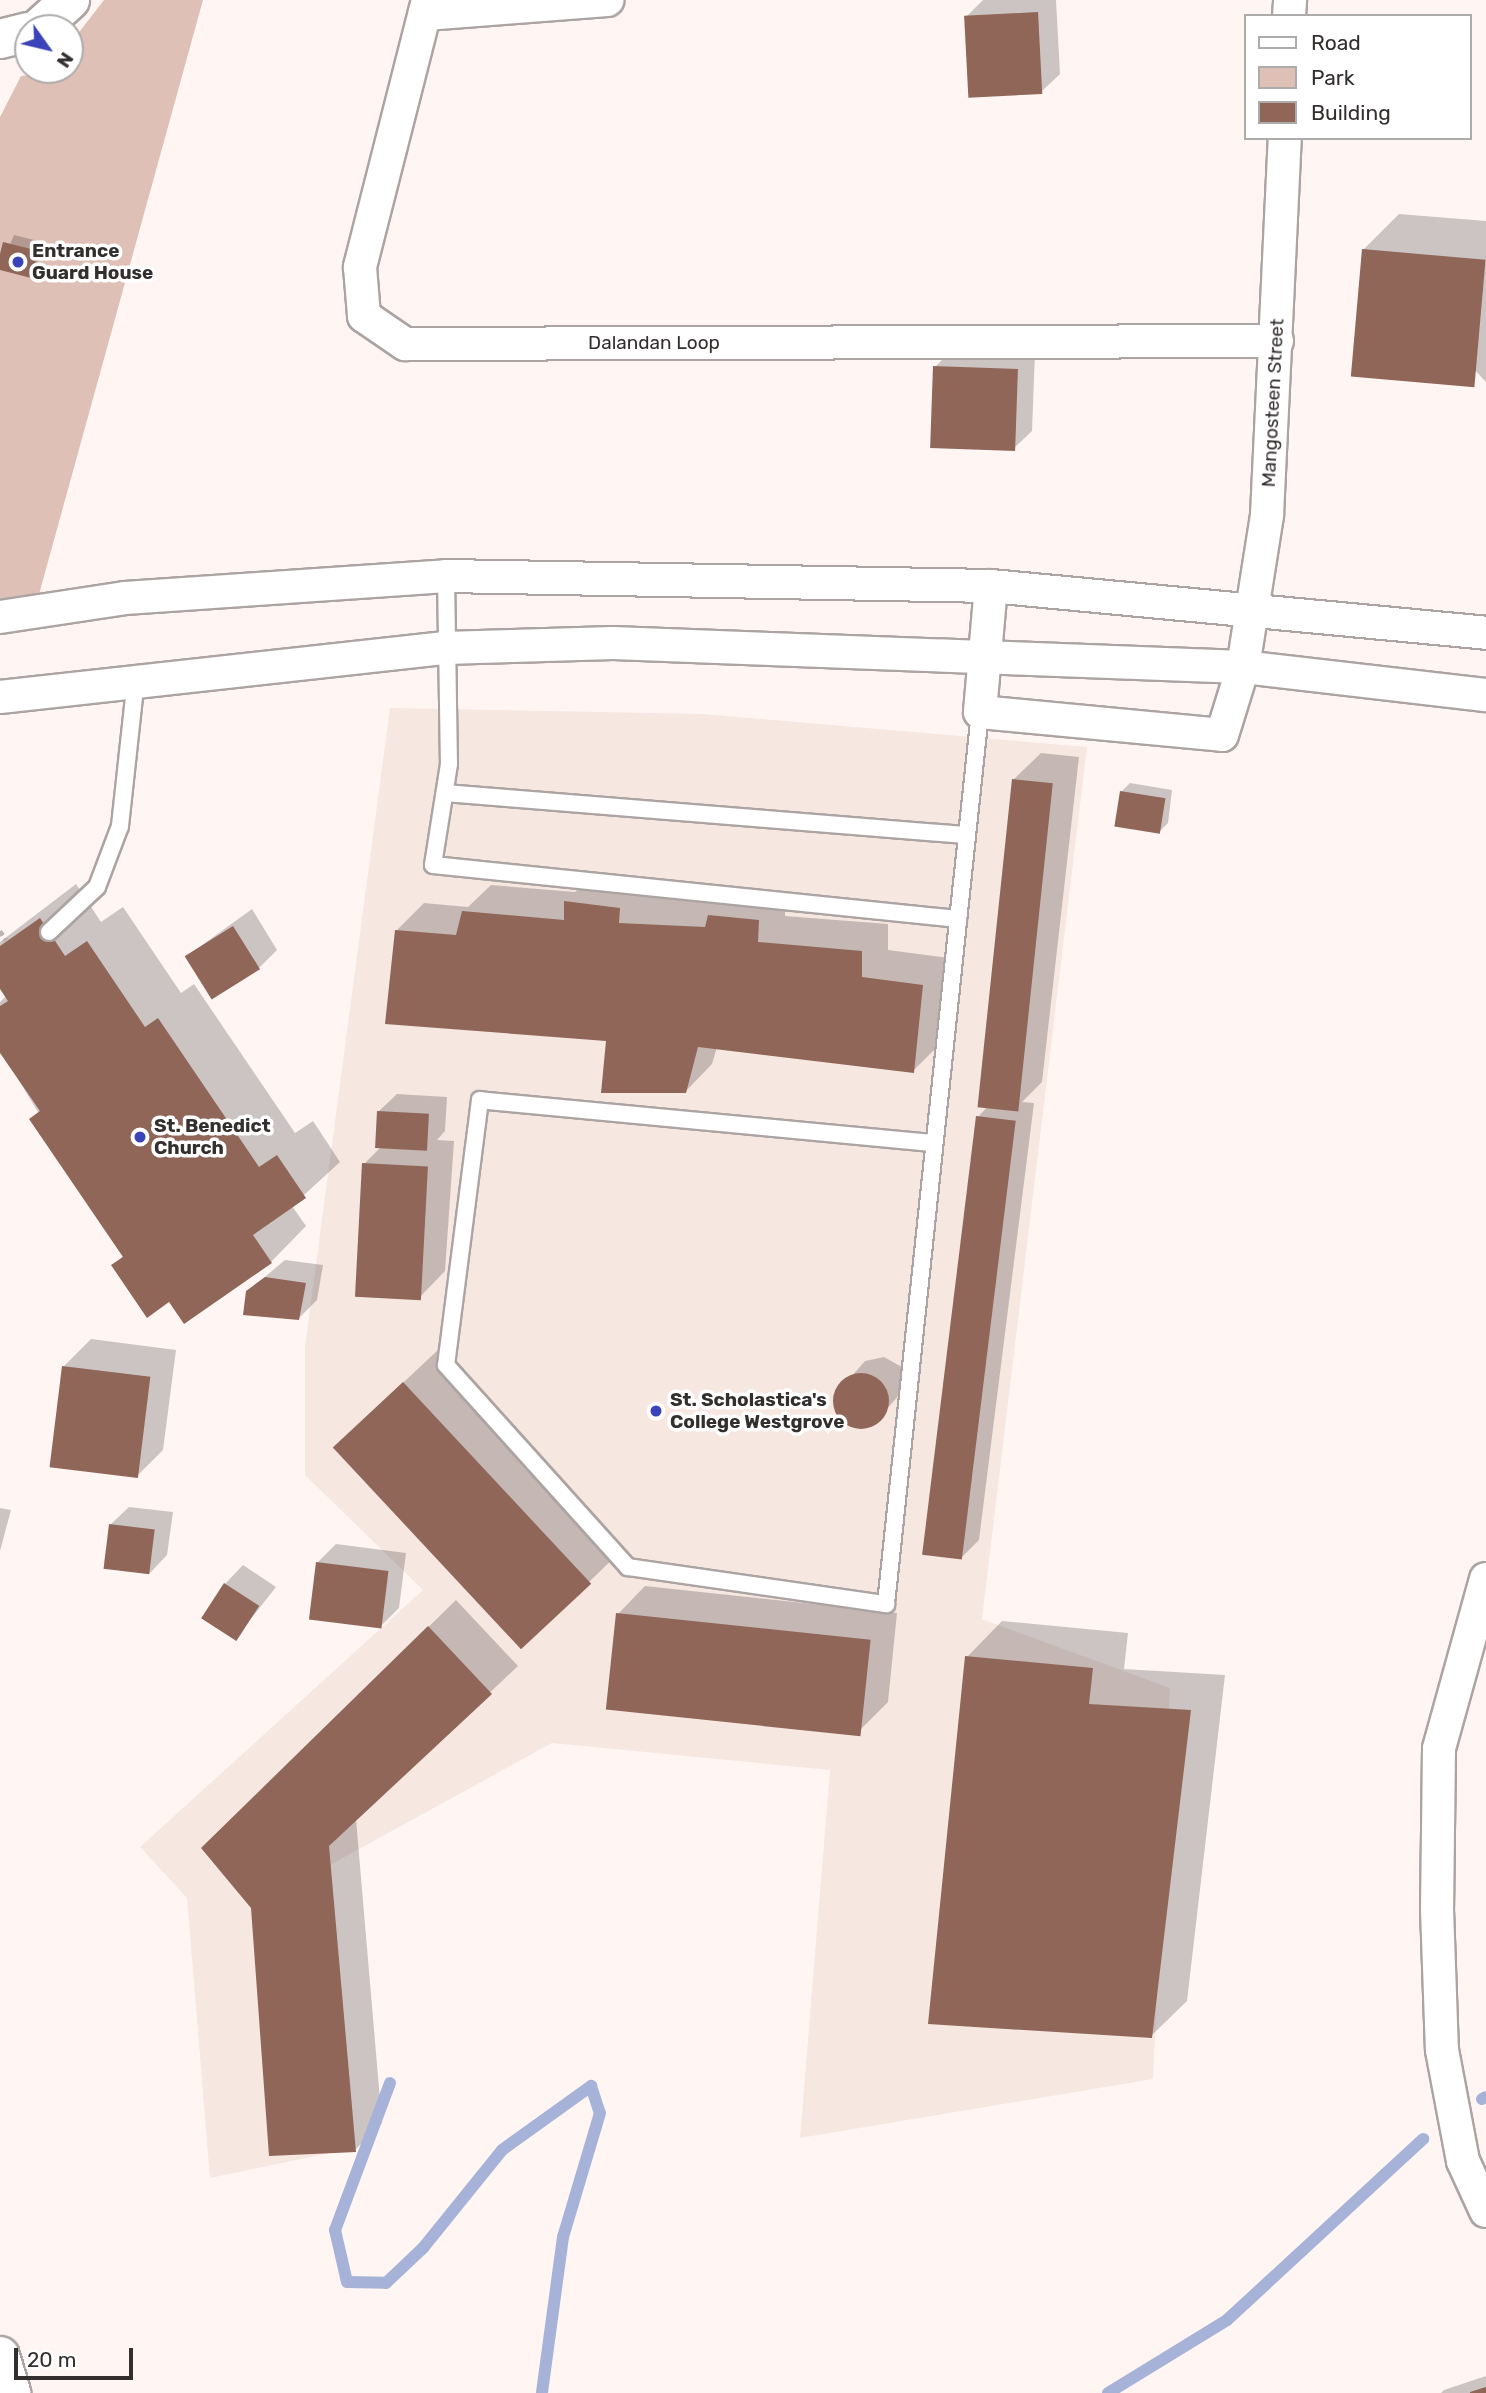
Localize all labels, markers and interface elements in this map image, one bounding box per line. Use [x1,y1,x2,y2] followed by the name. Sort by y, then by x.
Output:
[14,14,84,84] north arrow
[1244,14,1472,140] legend
[1311,30,1361,55] text: Road
[52,48,79,72] text: N
[1311,65,1355,90] text: Park
[1311,100,1391,125] text: Building
[32,240,153,284] place label: Entrance Guard House
[10,254,26,270] marker: Entrance Guard House
[1257,318,1289,488] street label: Mangosteen Street
[588,332,720,354] street label: Dalandan Loop
[154,1115,271,1159] place label: St. Benedict Church
[132,1129,148,1145] marker: St. Benedict Church
[670,1389,845,1433] place label: St. Scholastica's College Westgrove
[648,1403,664,1419] marker: St. Scholastica's College Westgrove
[18,2334,136,2378] scale bar
[27,2347,76,2372] text: 20 m

